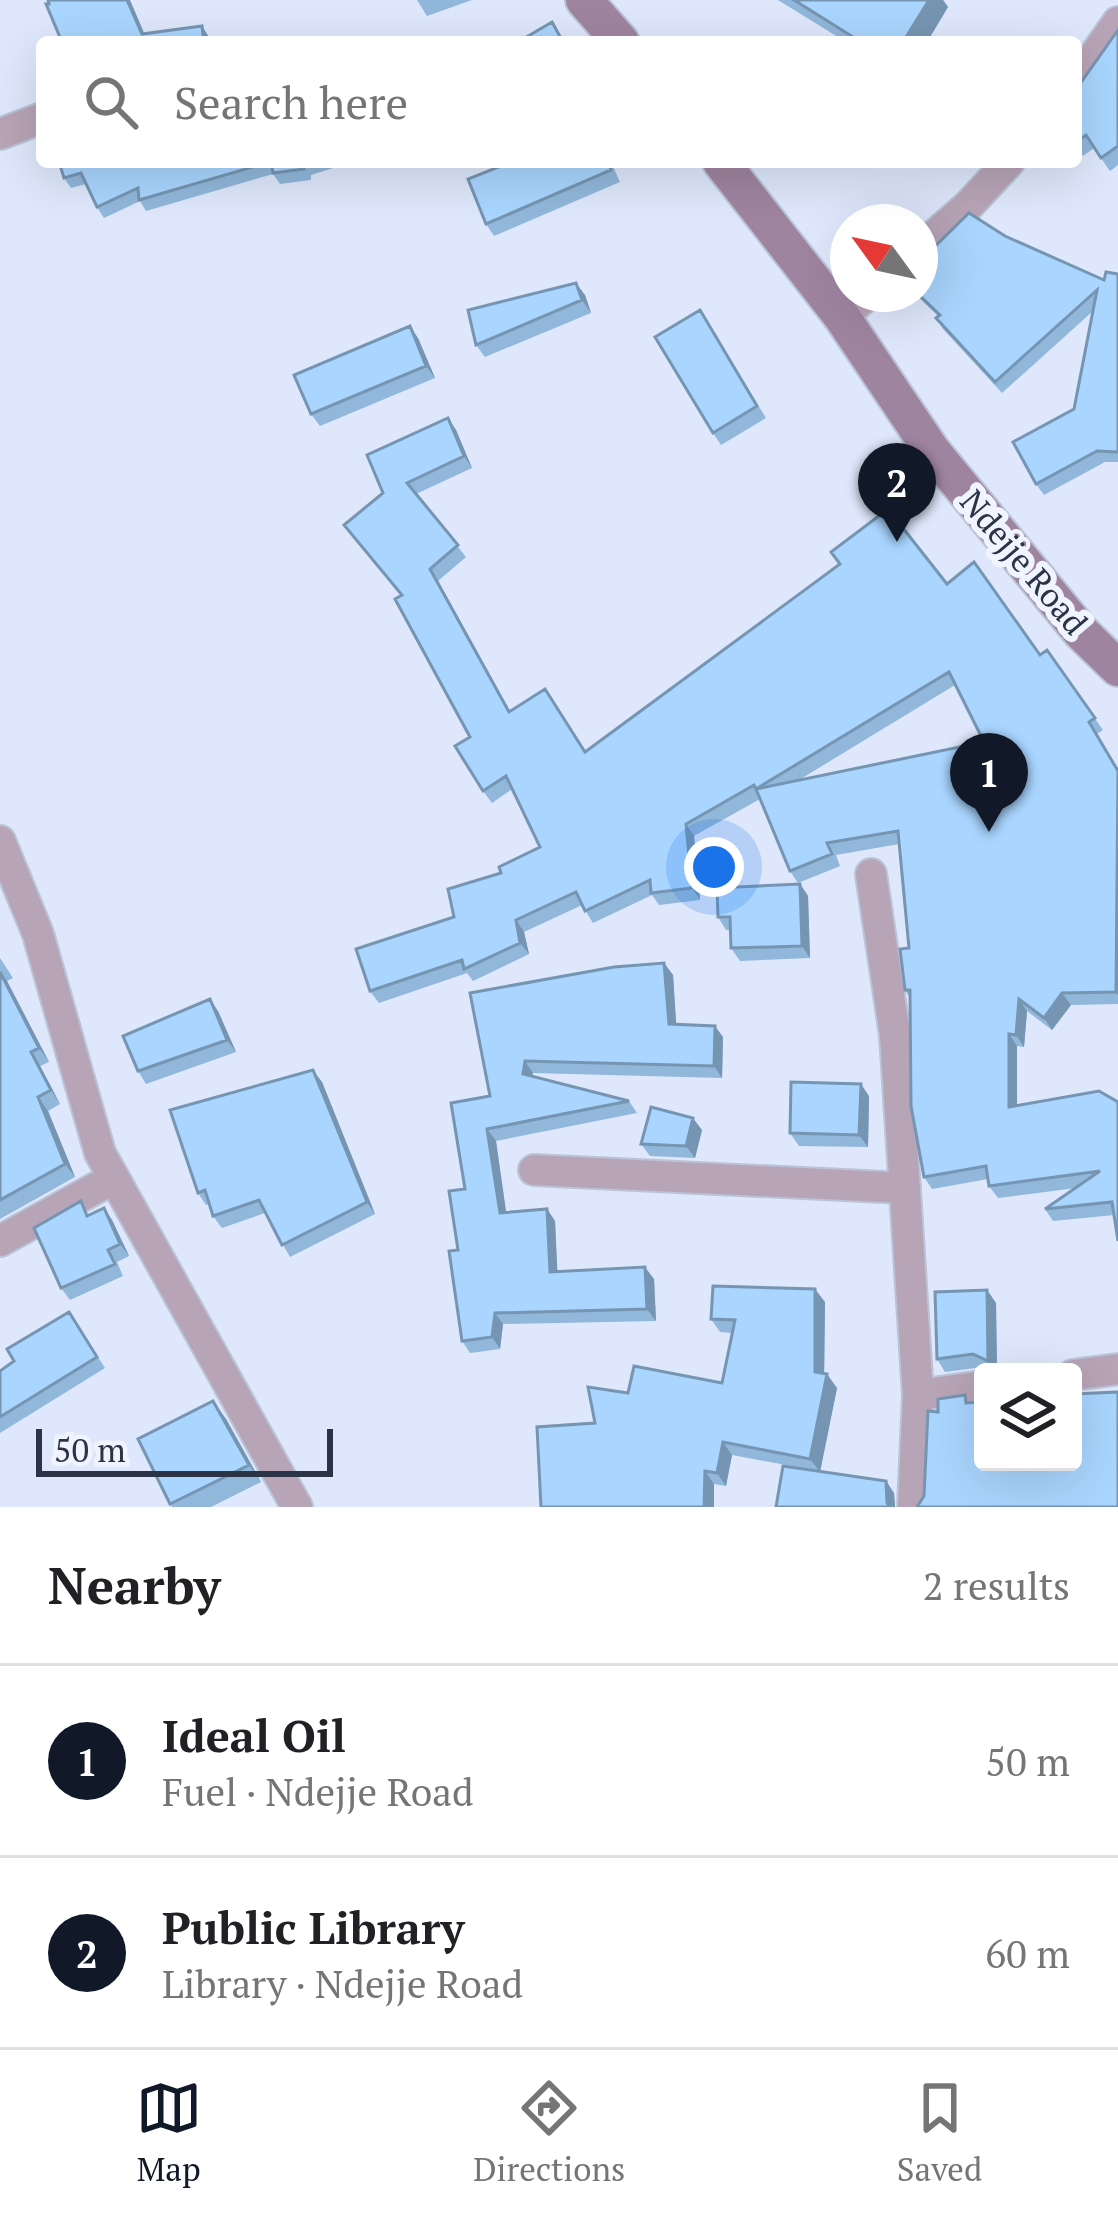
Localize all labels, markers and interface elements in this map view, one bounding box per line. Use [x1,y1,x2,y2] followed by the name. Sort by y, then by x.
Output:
[36,36,1082,168] search box
[78,69,144,135] icon: search
[174,72,408,132] text: Search here
[830,204,938,312] north arrow
[858,443,936,542] pin: 2
[951,480,1098,643] street label: Ndejje Road
[950,733,1028,832] pin: 1
[684,837,744,897] your location
[974,1363,1082,1471] map controls
[974,1363,1082,1471] button: layers
[36,1423,333,1476] scale bar
[54,1428,126,1471] text: 50 m
[48,1551,221,1619] text: Nearby
[923,1559,1070,1611] text: 2 results
[162,1705,346,1765] text: Ideal Oil
[76,1735,98,1787] text: 1
[985,1735,1070,1787] text: 50 m
[162,1765,474,1817] text: Fuel · Ndejje Road
[162,1897,464,1957] text: Public Library
[76,1927,98,1979] text: 2
[985,1927,1070,1979] text: 60 m
[162,1957,523,2009] text: Library · Ndejje Road
[136,2075,202,2190] tab: Map
[473,2075,625,2190] tab: Directions
[897,2075,982,2190] tab: Saved

